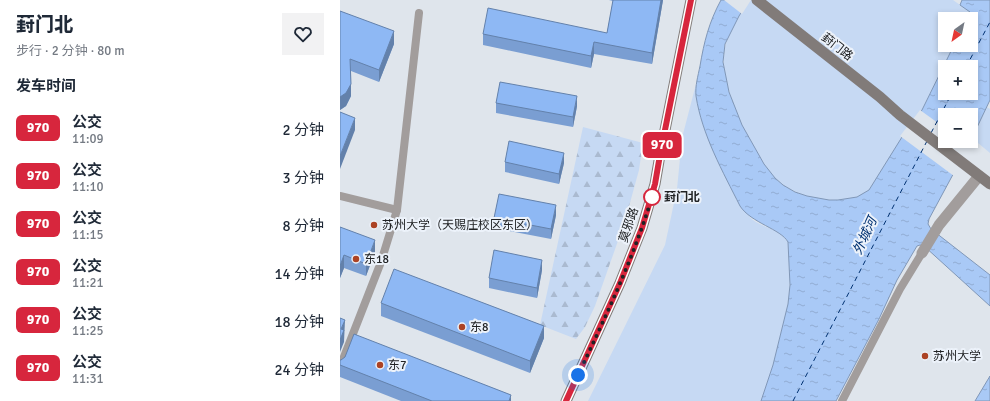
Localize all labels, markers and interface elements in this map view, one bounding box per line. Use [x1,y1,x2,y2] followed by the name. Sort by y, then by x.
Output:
[938,12,978,52] north arrow
[938,12,978,148] map controls
[16,13,73,37] text: 葑门北
[282,13,324,55] button: heart
[818,30,856,64] street label: 葑门路
[16,43,125,59] text: 步行 · 2 分钟 · 80 m
[938,60,978,100] button: +
[16,77,76,95] text: 发车时间
[938,108,978,148] button: −
[72,113,102,131] text: 公交
[27,119,49,136] text: 970
[283,121,324,139] text: 2 分钟
[72,131,104,147] text: 11:09
[639,132,685,158] line badge: 970
[651,136,673,153] text: 970
[72,161,102,179] text: 公交
[27,167,49,184] text: 970
[283,169,324,187] text: 3 分钟
[72,179,104,195] text: 11:10
[643,188,661,206] marker: 葑门北
[664,190,700,205] place label: 葑门北
[616,206,642,244] street label: 莫邪路
[72,209,102,227] text: 公交
[850,212,882,257] water label: 外城河
[27,215,49,232] text: 970
[283,217,324,235] text: 8 分钟
[382,218,538,233] place label: 苏州大学（天赐庄校区东区）
[369,220,379,230] marker: 苏州大学（天赐庄校区东区）
[72,227,104,243] text: 11:15
[364,252,389,267] place label: 东18
[351,254,361,264] marker: 东18
[72,257,102,275] text: 公交
[27,263,49,280] text: 970
[274,265,324,283] text: 14 分钟
[72,275,104,291] text: 11:21
[72,305,102,323] text: 公交
[27,311,49,328] text: 970
[274,313,324,331] text: 18 分钟
[470,320,488,335] place label: 东8
[457,322,467,332] marker: 东8
[72,323,104,339] text: 11:25
[933,349,981,364] place label: 苏州大学
[920,351,930,361] marker: 苏州大学
[72,353,102,371] text: 公交
[388,358,406,373] place label: 东7
[27,359,49,376] text: 970
[375,360,385,370] marker: 东7
[274,361,324,379] text: 24 分钟
[568,365,588,385] your location
[72,371,104,387] text: 11:31

